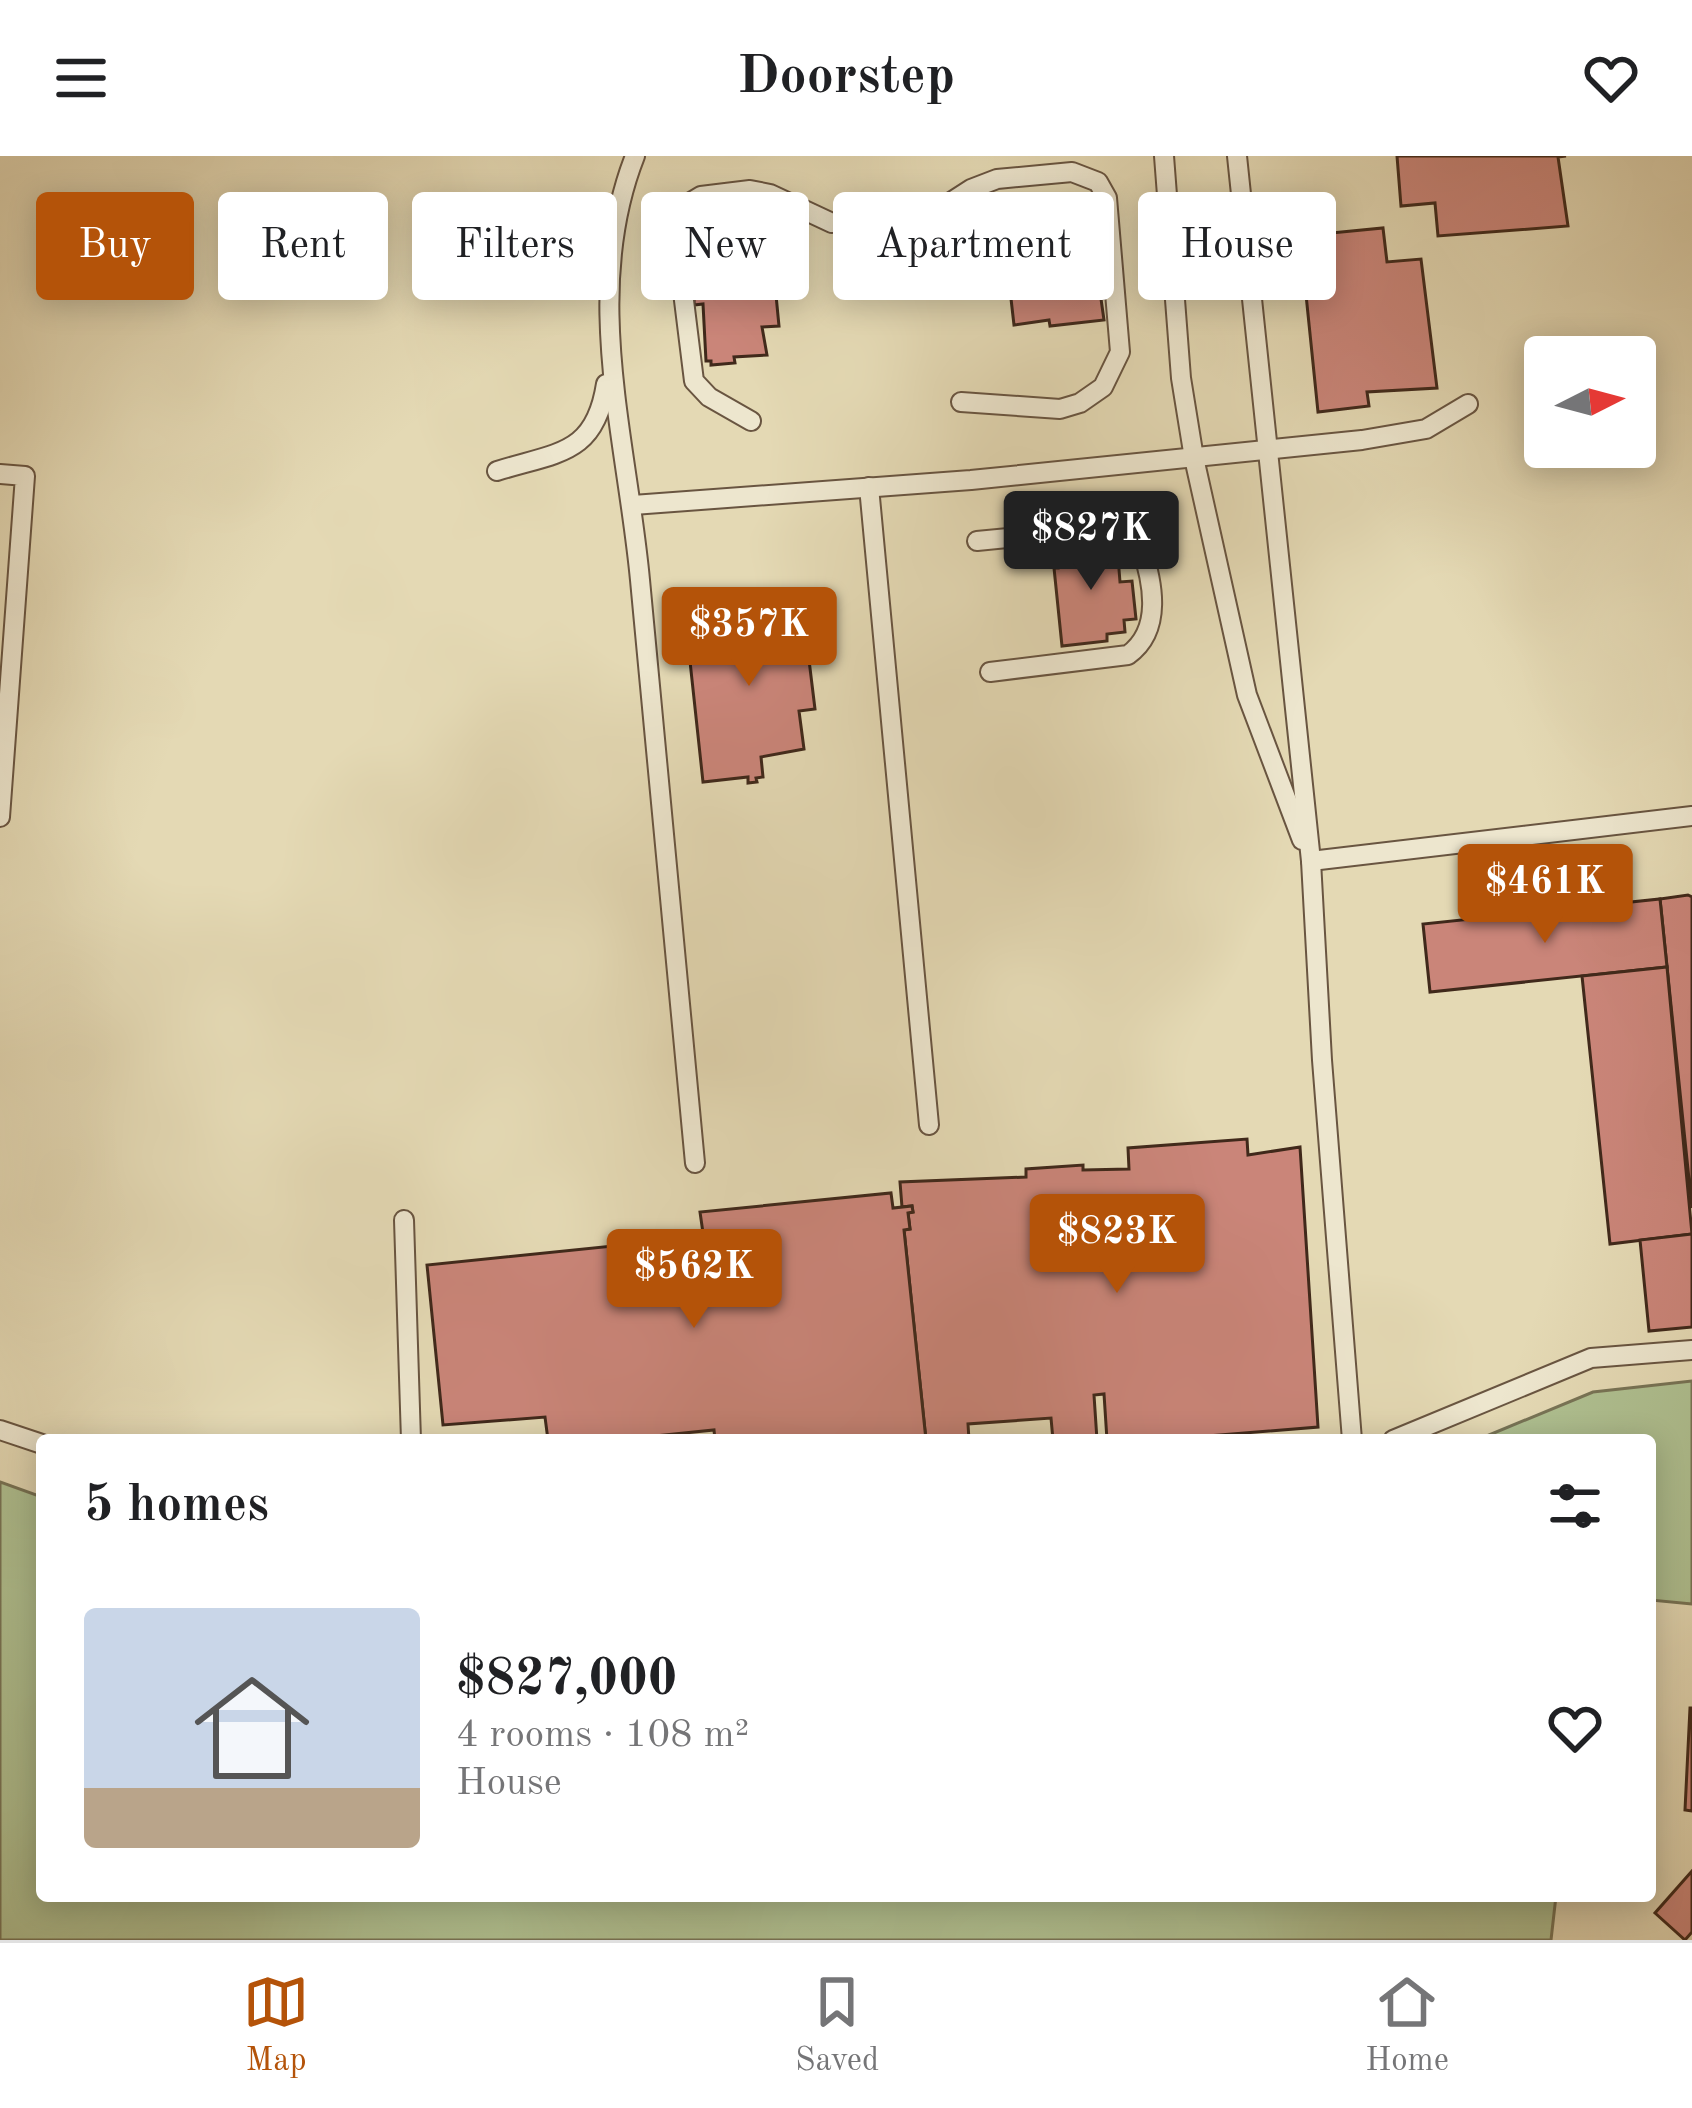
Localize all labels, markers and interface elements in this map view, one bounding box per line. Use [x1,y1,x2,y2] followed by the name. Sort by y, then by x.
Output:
[48,45,114,111] icon: menu
[1578,45,1644,111] icon: heart
[737,51,955,105] text: Doorstep
[36,192,194,300] chip: Buy
[218,192,388,300] chip: Rent
[412,192,617,300] chip: Filters
[641,192,809,300] chip: New
[833,192,1114,300] chip: Apartment
[1138,192,1336,300] chip: House
[1524,336,1656,468] north arrow
[1524,336,1656,468] map controls
[1007,491,1175,593] pin: $827K
[1031,510,1151,549] text: $827K
[665,587,833,689] pin: $357K
[689,606,809,645] text: $357K
[1461,844,1629,946] pin: $461K
[1485,863,1605,902] text: $461K
[1033,1194,1201,1296] pin: $823K
[1057,1213,1177,1252] text: $823K
[610,1229,778,1331] pin: $562K
[634,1248,754,1287] text: $562K
[1542,1473,1608,1539] icon: filters
[84,1481,269,1532] text: 5 homes
[456,1655,677,1706] text: $827,000
[180,1656,324,1800] icon: home
[1542,1695,1608,1761] icon: heart
[456,1716,749,1755] text: 4 rooms · 108 m²
[456,1764,562,1803] text: House
[243,1969,309,2082] tab: Map
[795,1969,879,2082] tab: Saved
[1365,1969,1449,2082] tab: Home

